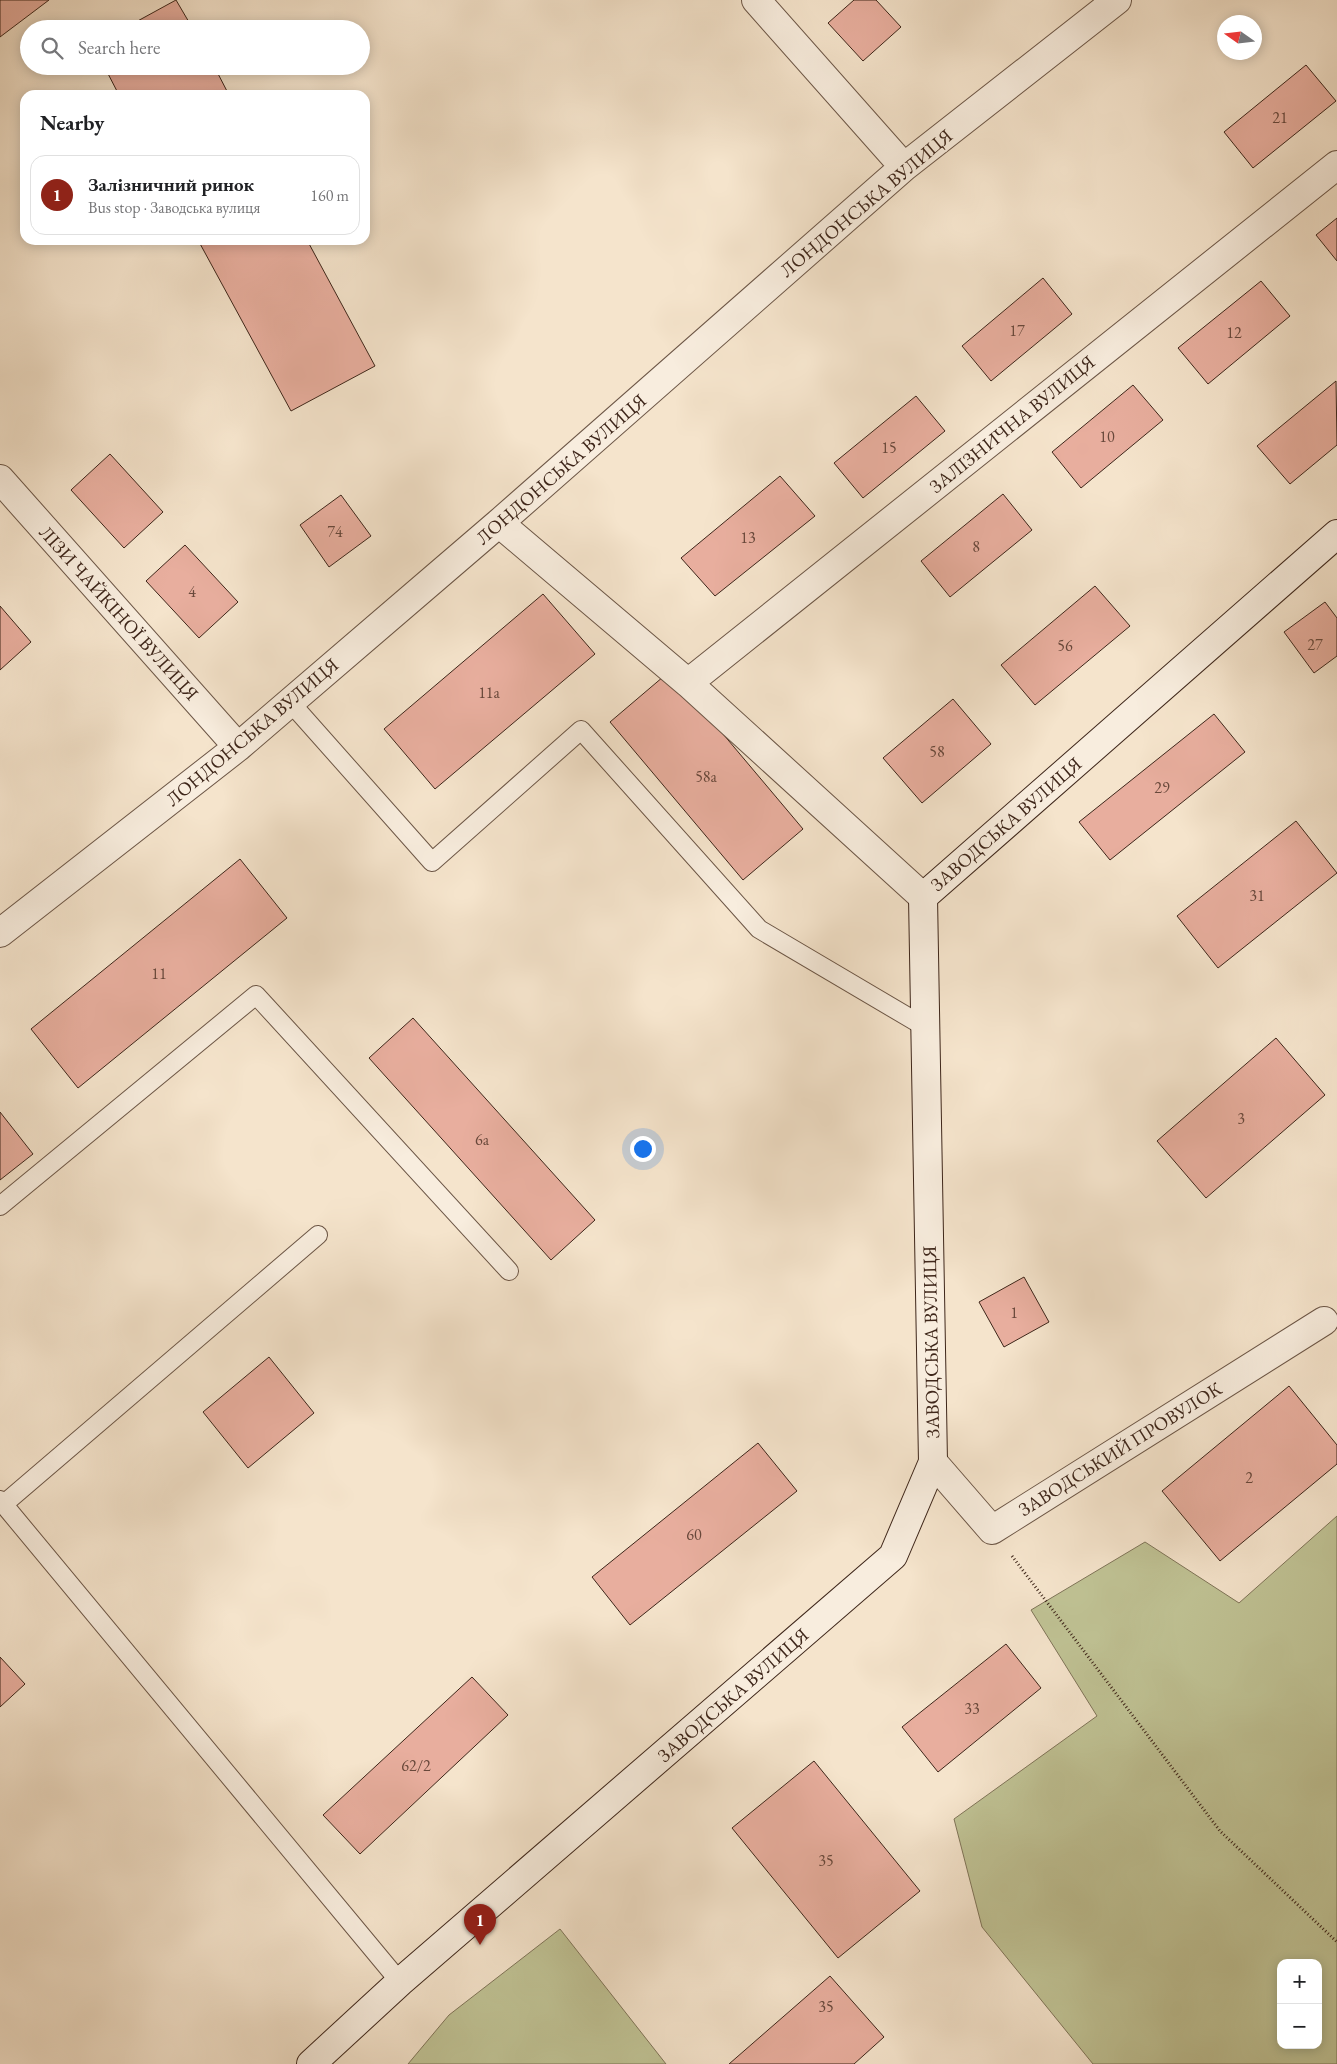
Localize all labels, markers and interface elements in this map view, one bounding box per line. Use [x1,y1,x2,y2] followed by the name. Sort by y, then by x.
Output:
[1217,15,1262,60] north arrow
[20,20,370,75] search box
[38,34,66,62] icon: search
[78,35,160,60] text: Search here
[1272,107,1288,128] house number: 21
[40,109,104,136] text: Nearby
[774,123,958,283] street label: ЛОНДОНСЬКА ВУЛИЦЯ
[88,172,254,197] text: Залізничний ринок
[53,185,61,206] text: 1
[310,185,349,206] text: 160 m
[88,197,261,218] text: Bus stop · Заводська вулиця
[1009,320,1025,341] house number: 17
[1226,322,1242,343] house number: 12
[924,349,1100,499] street label: ЗАЛІЗНИЧНА ВУЛИЦЯ
[471,388,652,550] street label: ЛОНДОНСЬКА ВУЛИЦЯ
[1099,426,1115,447] house number: 10
[881,437,897,458] house number: 15
[34,520,204,706] street label: ЛІЗИ ЧАЙКІНОЇ ВУЛИЦЯ
[327,521,343,542] house number: 74
[740,527,756,548] house number: 13
[972,536,980,557] house number: 8
[188,581,196,602] house number: 4
[1307,634,1323,655] house number: 27
[1057,635,1073,656] house number: 56
[160,652,344,812] street label: ЛОНДОНСЬКА ВУЛИЦЯ
[478,682,500,703] house number: 11а
[929,741,945,762] house number: 58
[925,751,1087,897] street label: ЗАВОДСЬКА ВУЛИЦЯ
[695,766,717,787] house number: 58а
[1154,777,1170,798] house number: 29
[1249,885,1265,906] house number: 31
[151,963,167,984] house number: 11
[1237,1108,1245,1129] house number: 3
[475,1129,490,1150] house number: 6а
[630,1136,656,1162] your location
[917,1245,945,1439] street label: ЗАВОДСЬКА ВУЛИЦЯ
[1010,1302,1018,1323] house number: 1
[1014,1376,1227,1522] street label: ЗАВОДСЬКИЙ ПРОВУЛОК
[1245,1467,1253,1488] house number: 2
[686,1524,702,1545] house number: 60
[652,1622,814,1768] street label: ЗАВОДСЬКА ВУЛИЦЯ
[964,1698,980,1719] house number: 33
[401,1755,431,1776] house number: 62/2
[818,1850,834,1871] house number: 35
[464,1904,496,1945] pin: 1
[1277,1959,1322,2049] map controls
[1277,1959,1322,2004] button: +
[818,1996,834,2017] house number: 35
[1277,2004,1322,2049] button: −

